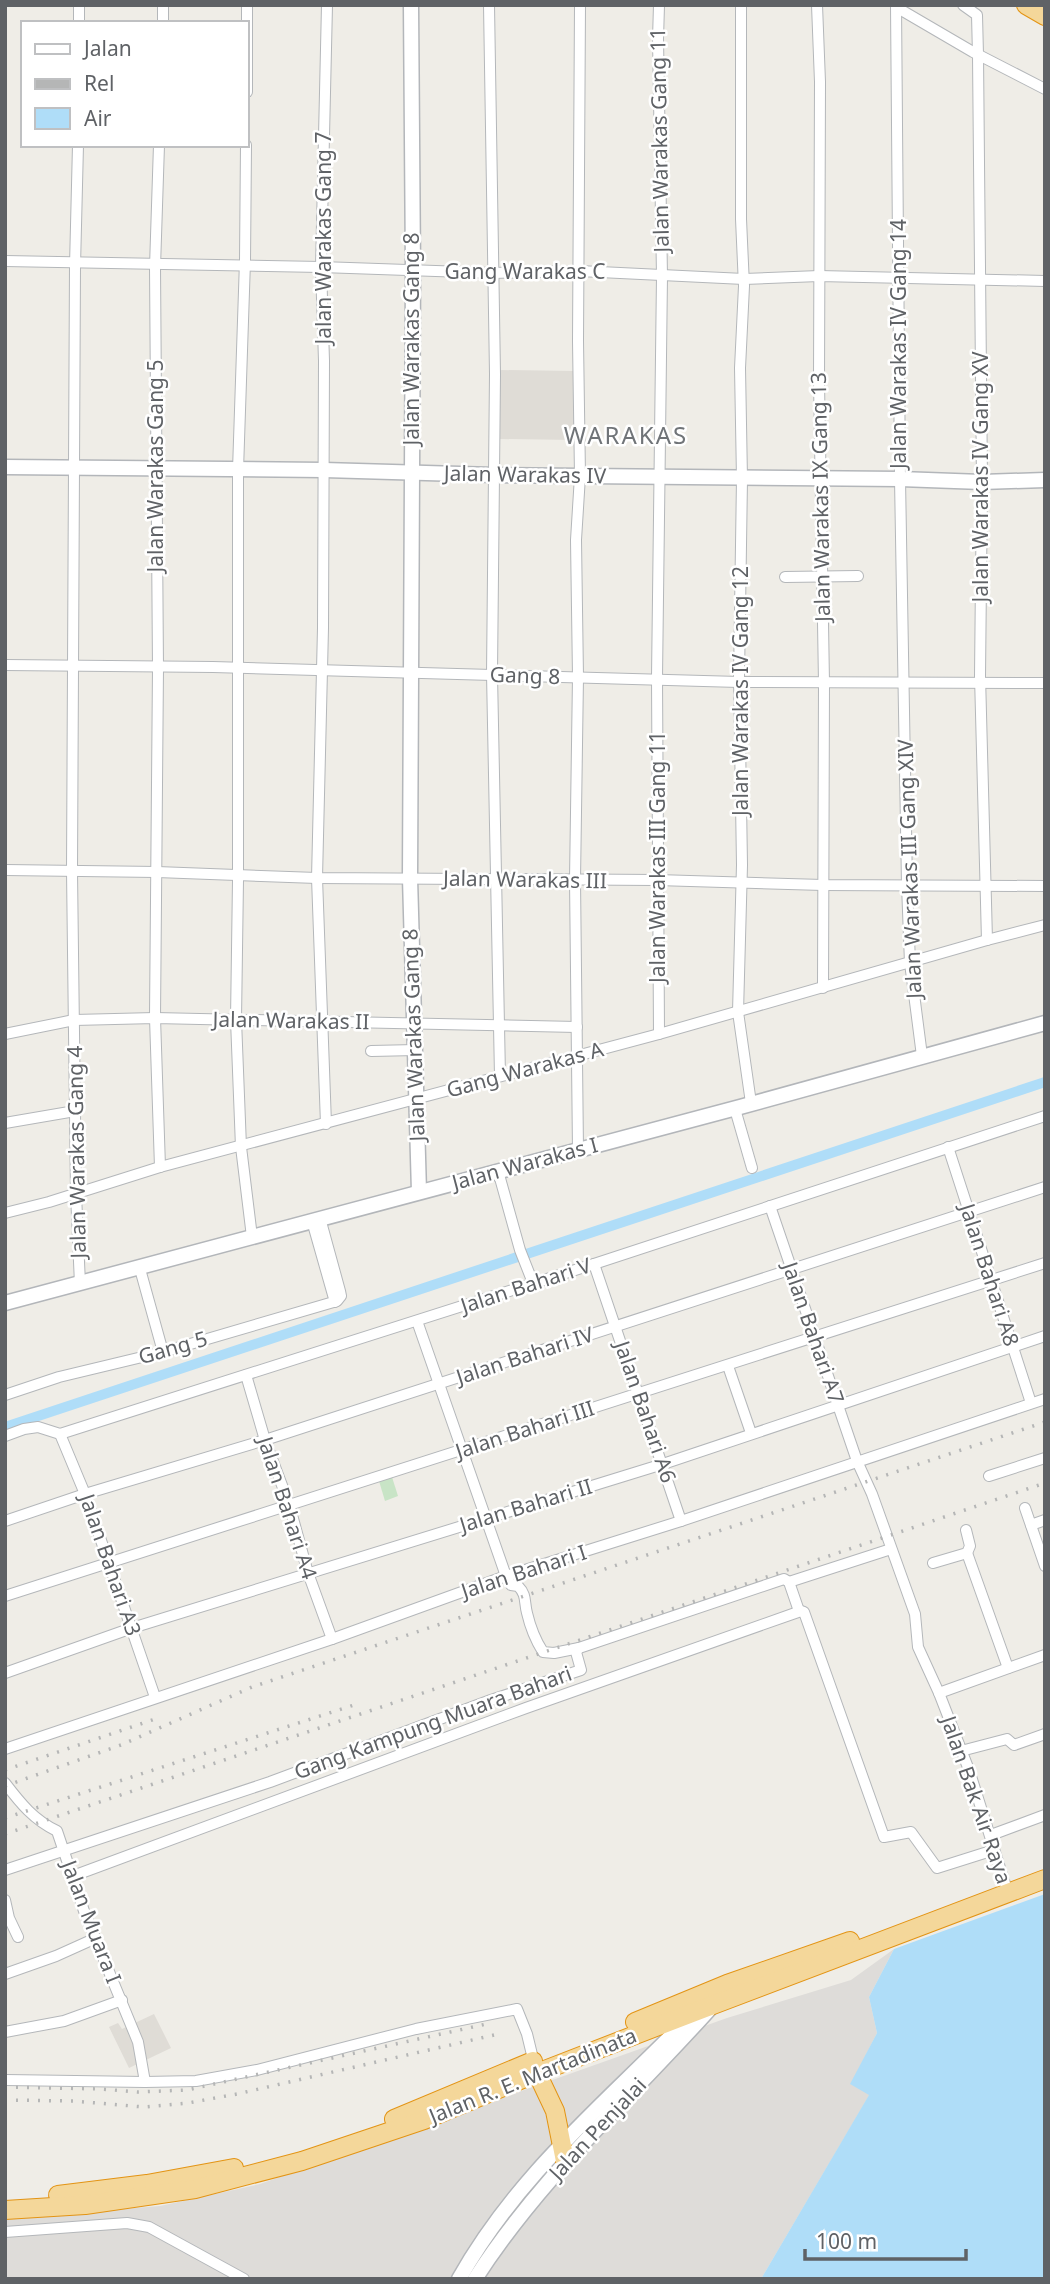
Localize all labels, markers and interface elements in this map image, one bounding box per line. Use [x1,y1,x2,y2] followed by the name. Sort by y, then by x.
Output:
[21,21,248,147] legend
[643,27,675,255] street label: Jalan Warakas Gang 11
[82,34,132,62] text: Jalan
[84,69,114,97] text: Rel
[84,104,112,132] text: Air
[309,131,337,347] street label: Jalan Warakas Gang 7
[884,219,912,471] street label: Jalan Warakas IV Gang 14
[397,232,425,448] street label: Jalan Warakas Gang 8
[444,257,606,285] street label: Gang Warakas C
[966,351,994,605] street label: Jalan Warakas IV Gang XV
[141,359,169,575] street label: Jalan Warakas Gang 5
[804,372,836,624] street label: Jalan Warakas IX Gang 13
[564,418,688,451] district label: WARAKAS
[442,459,607,489] street label: Jalan Warakas IV
[726,566,754,818] street label: Jalan Warakas IV Gang 12
[489,660,561,690] street label: Gang 8
[643,731,671,985] street label: Jalan Warakas III Gang 11
[890,738,928,1001] street label: Jalan Warakas III Gang XIV
[441,864,607,894] street label: Jalan Warakas III
[395,928,431,1144] street label: Jalan Warakas Gang 8
[210,1005,370,1035] street label: Jalan Warakas II
[443,1034,607,1103] street label: Gang Warakas A
[60,1045,92,1261] street label: Jalan Warakas Gang 4
[447,1130,601,1196] street label: Jalan Warakas I
[953,1198,1026,1350] street label: Jalan Bahari A8
[455,1251,595,1320] street label: Jalan Bahari V
[776,1256,851,1407] street label: Jalan Bahari A7
[451,1320,597,1391] street label: Jalan Bahari IV
[135,1324,210,1370] street label: Gang 5
[608,1335,683,1486] street label: Jalan Bahari A6
[450,1393,598,1465] street label: Jalan Bahari III
[251,1431,324,1583] street label: Jalan Bahari A4
[454,1472,595,1539] street label: Jalan Bahari II
[73,1488,148,1639] street label: Jalan Bahari A3
[456,1538,590,1605] street label: Jalan Bahari I
[290,1659,575,1785] street label: Gang Kampung Muara Bahari
[934,1710,1019,1887] street label: Jalan Bak Air Raya
[55,1854,128,1987] street label: Jalan Muara I
[423,2021,641,2130] street label: Jalan R. E. Martadinata
[541,2071,652,2187] street label: Jalan Penjalai
[805,2218,966,2262] scale bar
[816,2227,877,2255] text: 100 m

